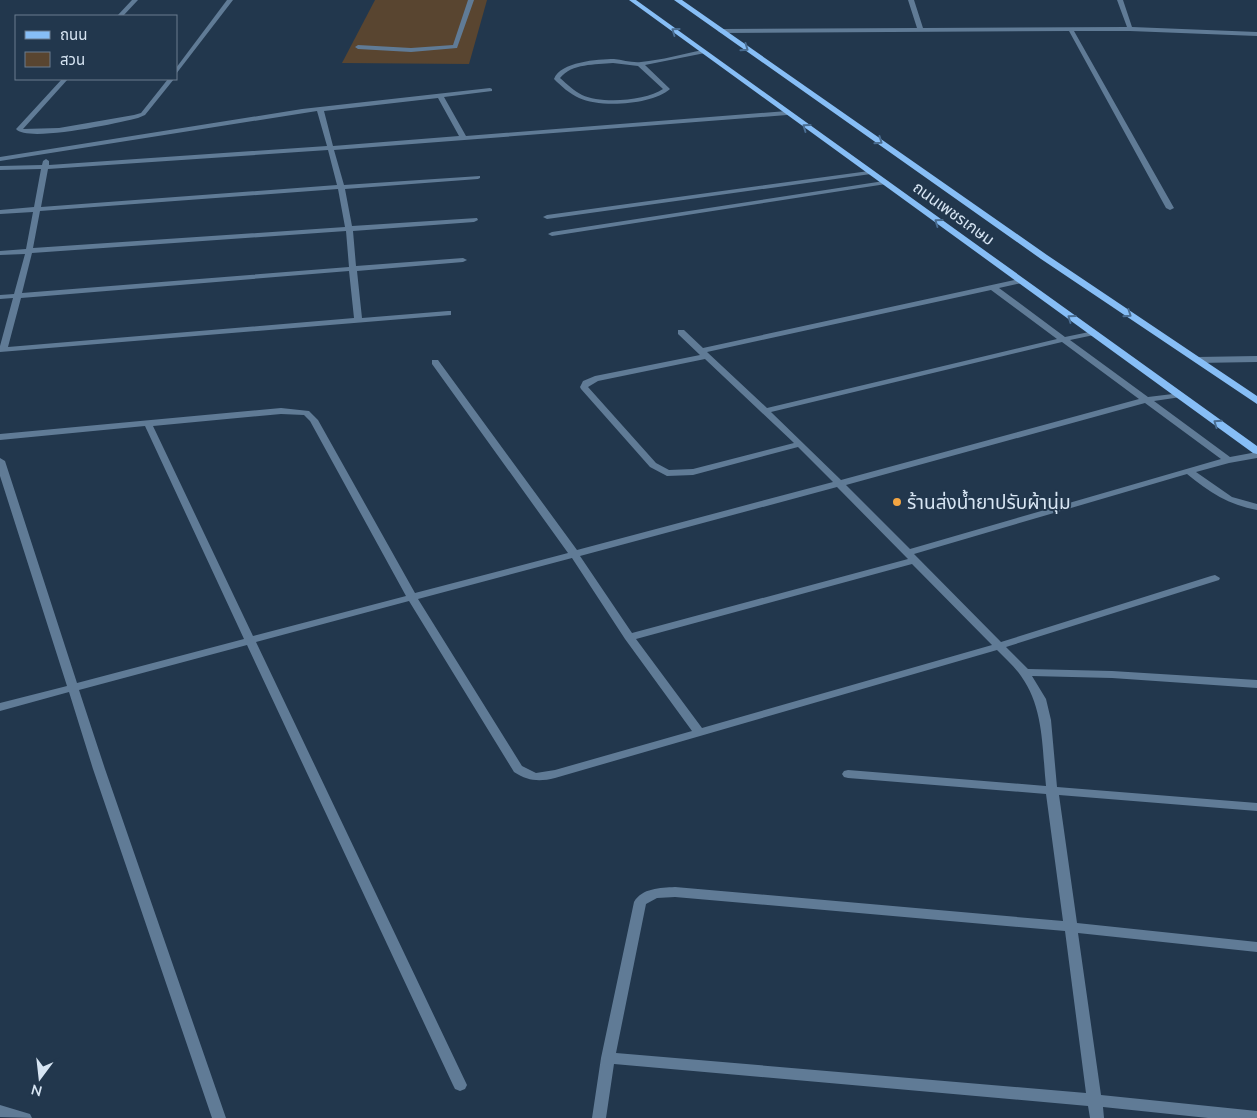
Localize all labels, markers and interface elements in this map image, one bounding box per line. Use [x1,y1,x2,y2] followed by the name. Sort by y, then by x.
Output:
[15,15,178,80] legend
[60,25,87,44] text: ถนน
[671,28,681,37] one-way arrow
[739,42,749,51] one-way arrow
[60,50,85,69] text: สวน
[802,124,812,133] one-way arrow
[873,135,882,144] one-way arrow
[909,177,999,249] street label: ถนนเพชรเกษม
[934,219,944,228] one-way arrow
[1123,308,1132,317] one-way arrow
[1067,315,1077,324] one-way arrow
[1213,420,1223,429] one-way arrow
[907,489,1071,514] place label: ร้านส่งน้ำยาปรับผ้านุ่ม
[891,496,903,508] marker: ร้านส่งน้ำยาปรับผ้านุ่ม
[15,1053,65,1103] north arrow
[29,1080,44,1101] text: N

